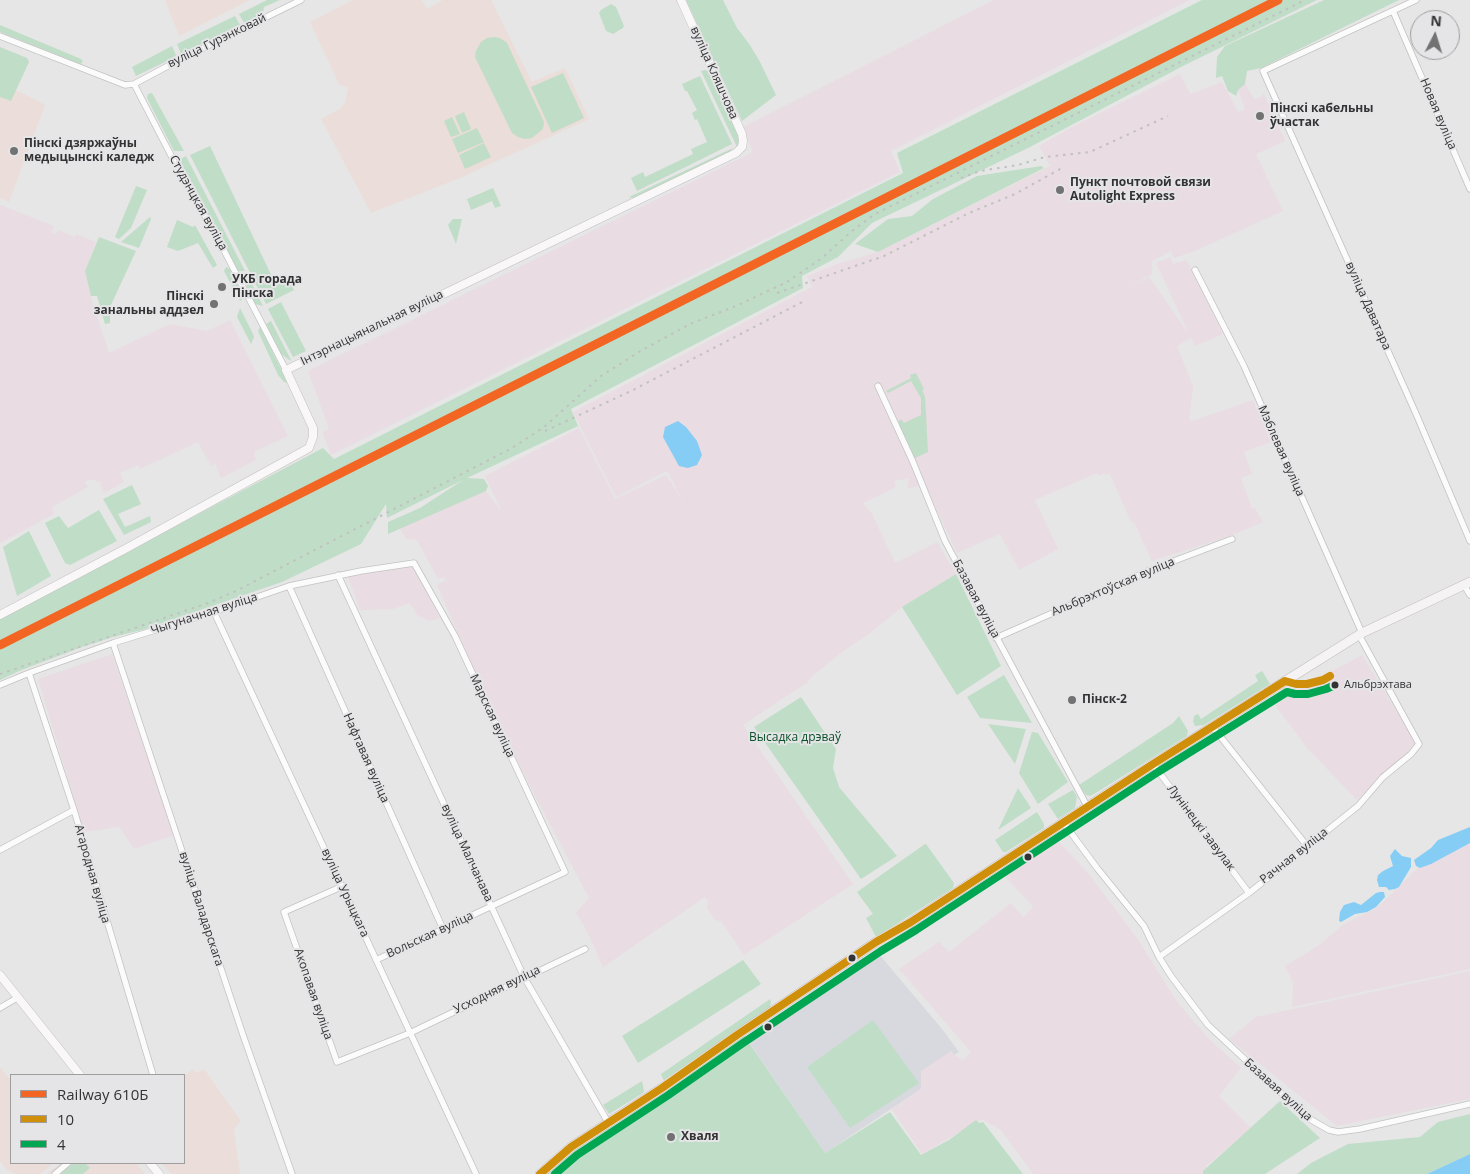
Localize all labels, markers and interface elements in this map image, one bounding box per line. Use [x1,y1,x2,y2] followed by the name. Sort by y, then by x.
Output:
[1410,10,1460,60] north arrow
[165,11,269,71] street label: вуліца Гурэнковай
[1430,11,1443,31] text: N
[687,25,741,121] street label: вуліца Кляшчова
[1416,76,1460,152] street label: Новая вуліца
[1270,102,1373,130] place label: Пінскі кабельны ўчастак
[1254,110,1266,122] marker: Пінскі кабельны ўчастак
[24,137,154,165] place label: Пінскі дзяржаўны медыцынскі каледж
[8,145,20,157] marker: Пінскі дзяржаўны медыцынскі каледж
[166,153,230,253] street label: Студэнцкая вуліца
[1070,176,1211,204] place label: Пункт почтовой связи Autolight Express
[1054,184,1066,196] marker: Пункт почтовой связи Autolight Express
[1342,260,1394,352] street label: вуліца Даватара
[232,273,302,301] place label: УКБ горада Пінска
[216,281,228,293] marker: УКБ горада Пінска
[298,287,446,369] street label: Інтэрнацыянальная вуліца
[94,290,204,318] place label: Пінскі занальны аддзел
[208,298,220,310] marker: Пінскі занальны аддзел
[1255,403,1307,499] street label: Мэблевая вуліца
[1049,554,1177,620] street label: Альбрэхтоўская вуліца
[949,557,1003,641] street label: Базавая вуліца
[149,590,259,638] street label: Чыгуначная вуліца
[466,672,518,760] street label: Марская вуліца
[1344,678,1412,692] place label: Альбрэхтава
[1330,680,1340,690] marker: Альбрэхтава
[1082,693,1127,707] place label: Пінск-2
[1066,694,1078,706] marker: Пінск-2
[340,711,392,805] street label: Нафтавая вуліца
[749,731,841,745] park label: Высадка дрэваў
[1164,782,1238,874] street label: Лунінецкі завулак
[438,802,496,904] street label: вуліца Малчанава
[71,823,113,925] street label: Агародная вуліца
[1257,825,1331,887] street label: Рачная вуліца
[318,846,372,940] street label: вуліца Урыцкага
[176,850,226,968] street label: вуліца Валадарскага
[1023,852,1033,862] unlabelled marker
[384,909,476,961] street label: Вольская вуліца
[291,947,335,1041] street label: Акопавая вуліца
[847,953,857,963] unlabelled marker
[451,963,543,1017] street label: Усходняя вуліца
[763,1022,773,1032] unlabelled marker
[1241,1056,1315,1124] street label: Базавая вуліца
[10,1074,185,1164] legend
[57,1084,148,1104] text: Railway 610Б
[57,1109,74,1129] text: 10
[681,1130,719,1144] place label: Хваля
[665,1131,677,1143] marker: Хваля
[57,1134,66,1154] text: 4

